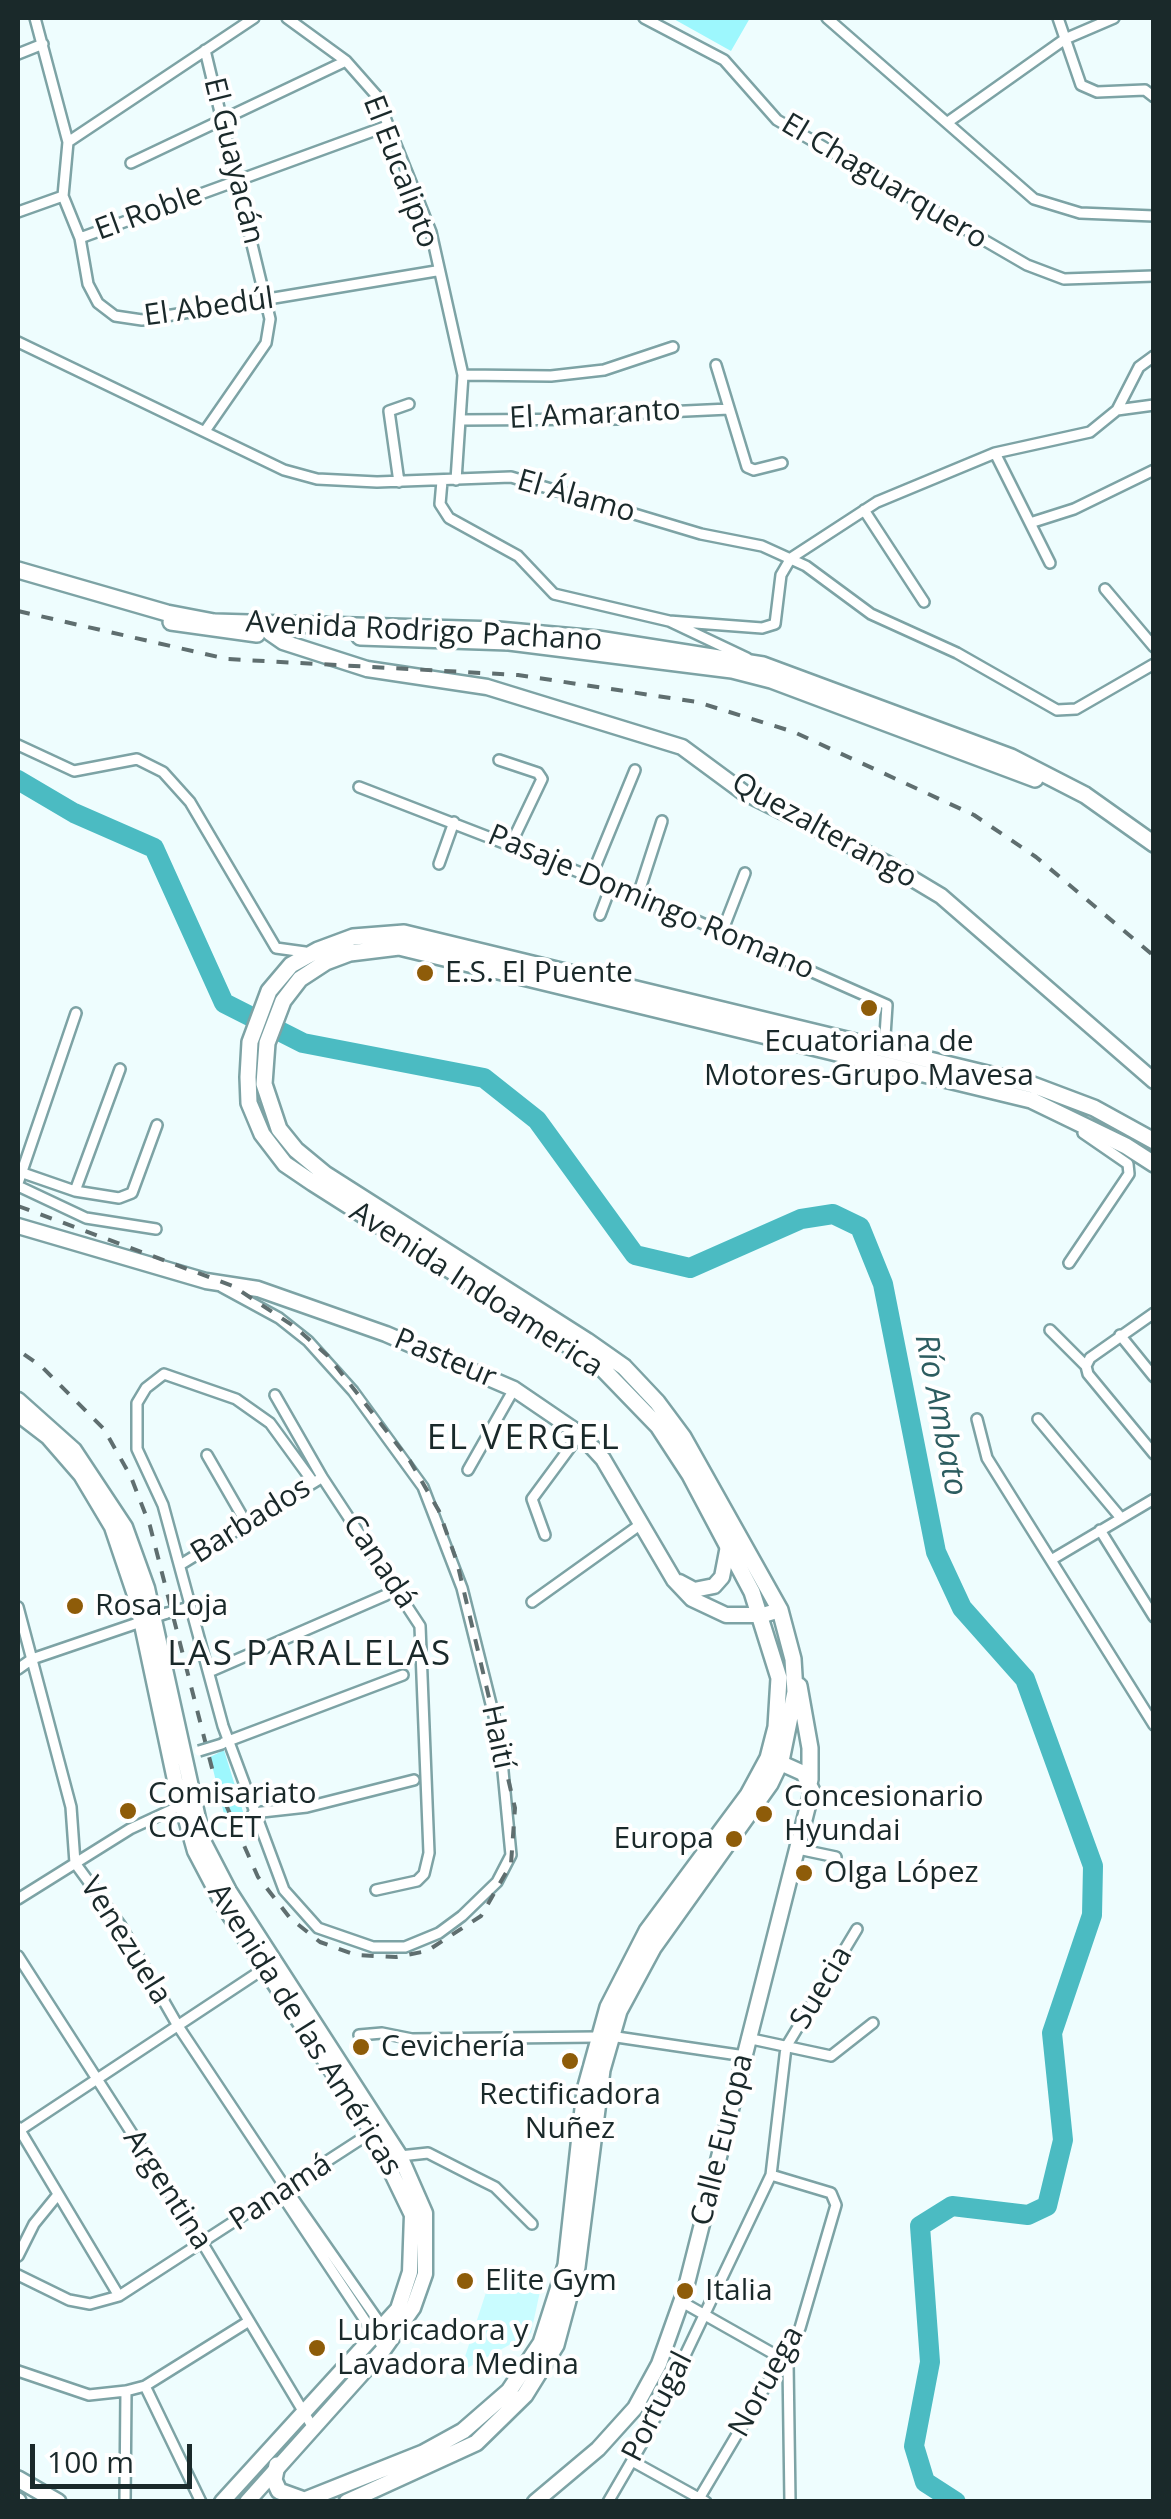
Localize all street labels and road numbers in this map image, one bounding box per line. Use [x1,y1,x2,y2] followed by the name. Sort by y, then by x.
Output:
[195,74,271,248] street label: El Guayacán
[354,91,446,253] street label: El Eucalipto
[775,106,993,258] street label: El Chaguarquero
[91,177,207,249] street label: El Roble
[142,281,276,335] street label: El Abedúl
[508,393,682,437] street label: El Amaranto
[513,463,639,531] street label: El Álamo
[245,605,603,659] street label: Avenida Rodrigo Pachano
[725,765,923,897] street label: Quezalterango
[482,818,820,988] street label: Pasaje Domingo Romano
[343,1195,609,1385] street label: Avenida Indoamerica
[389,1321,501,1397] street label: Pasteur
[185,1470,317,1572] street label: Barbados
[335,1508,423,1616] street label: Canadá
[473,1702,521,1772] street label: Haití
[72,1871,178,2011] street label: Venezuela
[199,1877,409,2183] street label: Avenida de las Américas
[783,1940,861,2036] street label: Suecia
[684,2050,762,2230] street label: Calle Europa
[115,2123,219,2257] street label: Argentina
[223,2147,339,2239] street label: Panamá
[722,2320,812,2444] street label: Noruega
[615,2346,701,2468] street label: Portugal

